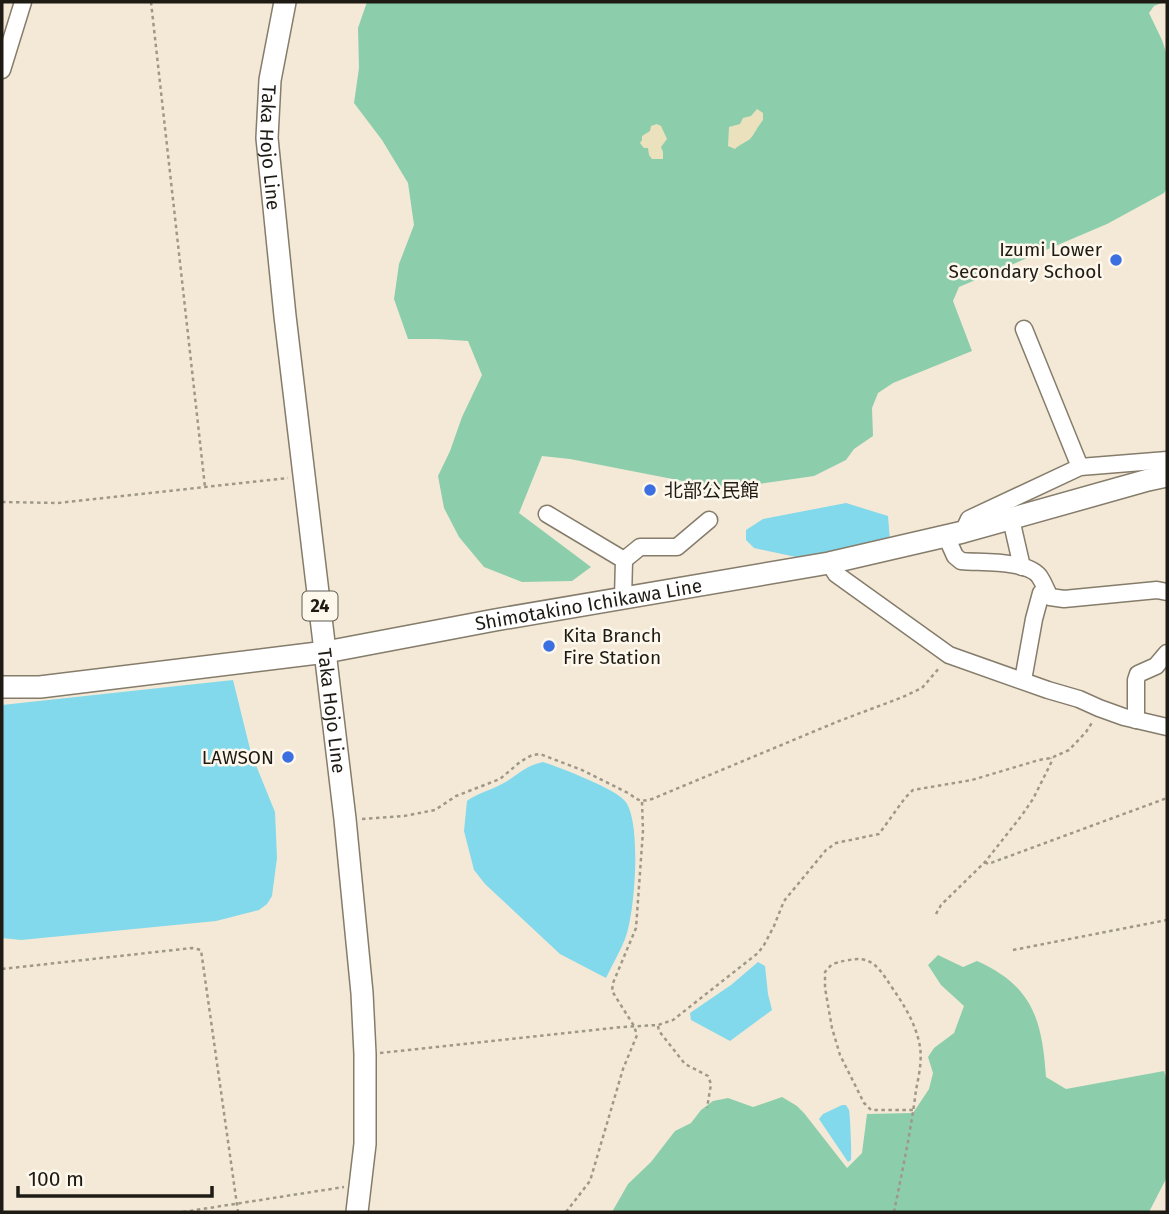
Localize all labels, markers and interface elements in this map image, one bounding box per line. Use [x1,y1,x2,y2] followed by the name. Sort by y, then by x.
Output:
[255,84,285,211] street label: Taka Hojo Line
[949,238,1103,283] place label: Izumi Lower Secondary School
[1108,252,1124,268] marker: Izumi Lower Secondary School
[664,479,759,502] place label: 北部公民館
[642,482,658,498] marker: 北部公民館
[473,574,704,636] street label: Shimotakino Ichikawa Line
[302,592,338,620] road number: 24
[563,624,662,669] place label: Kita Branch Fire Station
[541,638,557,654] marker: Kita Branch Fire Station
[313,647,350,775] street label: Taka Hojo Line
[202,746,274,769] place label: LAWSON
[280,749,296,765] marker: LAWSON
[18,1154,212,1198] scale bar
[28,1166,84,1192] text: 100 m

